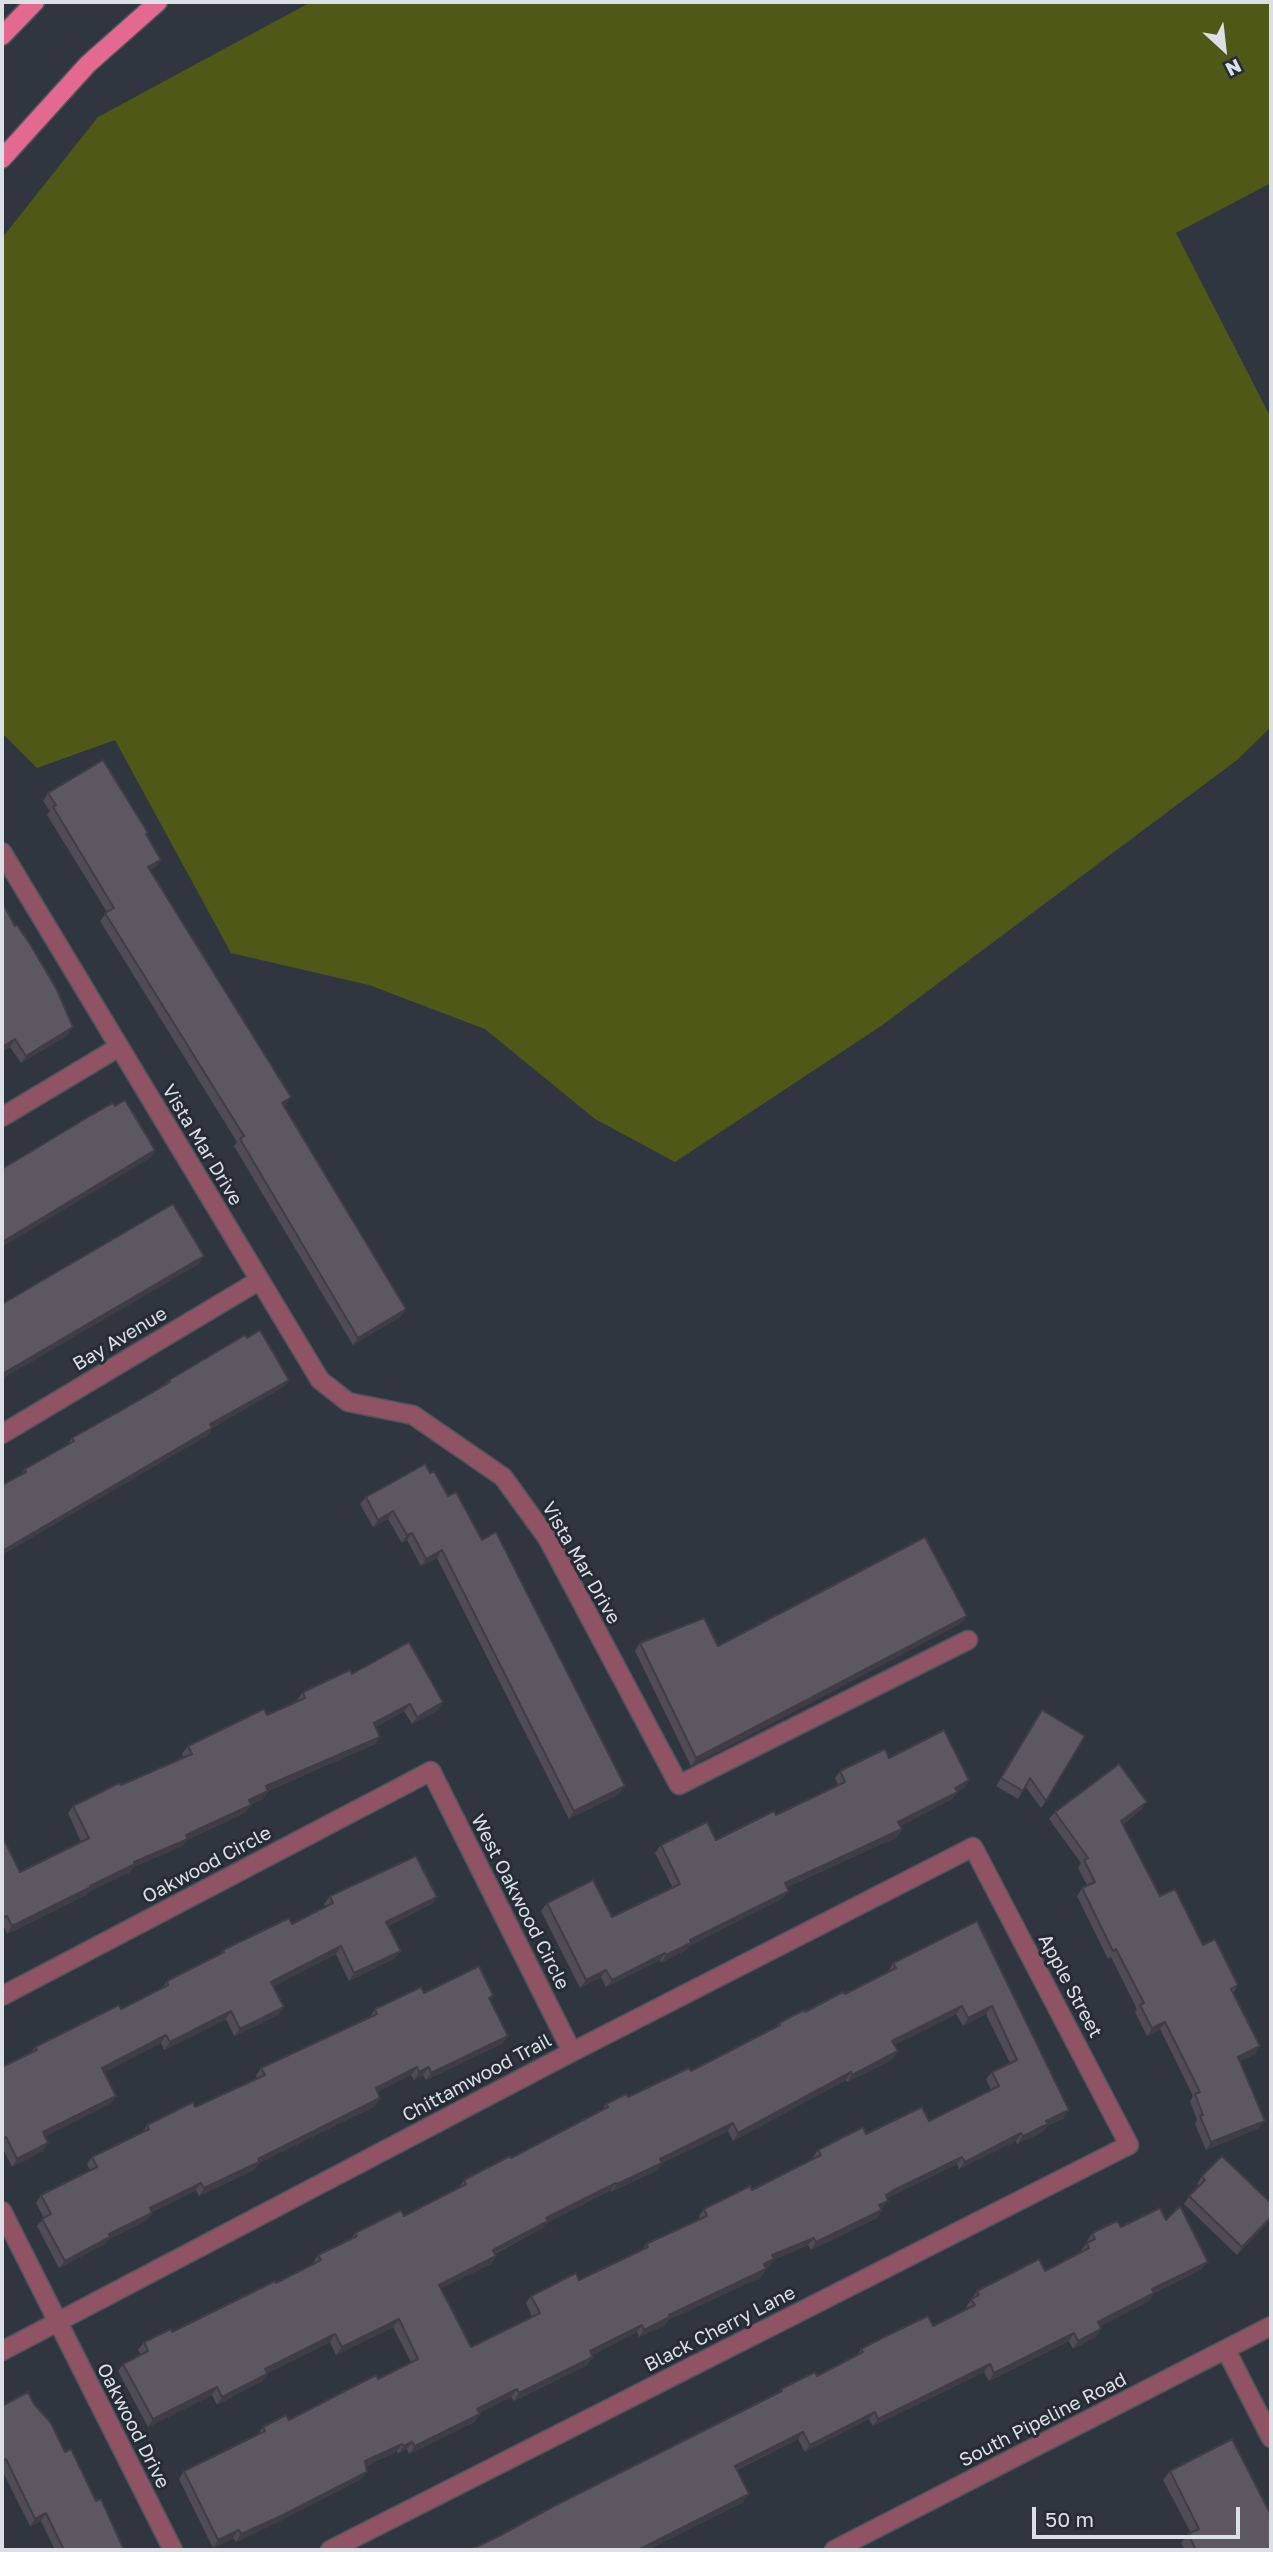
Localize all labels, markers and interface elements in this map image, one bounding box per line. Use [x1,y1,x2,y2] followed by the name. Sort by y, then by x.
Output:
[1189,14,1259,84] north arrow
[1222,55,1245,82] text: N
[157,1080,247,1210] street label: Vista Mar Drive
[69,1302,171,1376] street label: Bay Avenue
[537,1498,625,1628] street label: Vista Mar Drive
[466,1811,574,1993] street label: West Oakwood Circle
[139,1821,275,1909] street label: Oakwood Circle
[1033,1930,1107,2042] street label: Apple Street
[398,2029,556,2127] street label: Chittamwood Trail
[641,2281,799,2377] street label: Black Cherry Lane
[92,2360,174,2492] street label: Oakwood Drive
[956,2368,1130,2472] street label: South Pipeline Road
[1035,2492,1243,2536] scale bar
[1045,2506,1094,2532] text: 50 m

